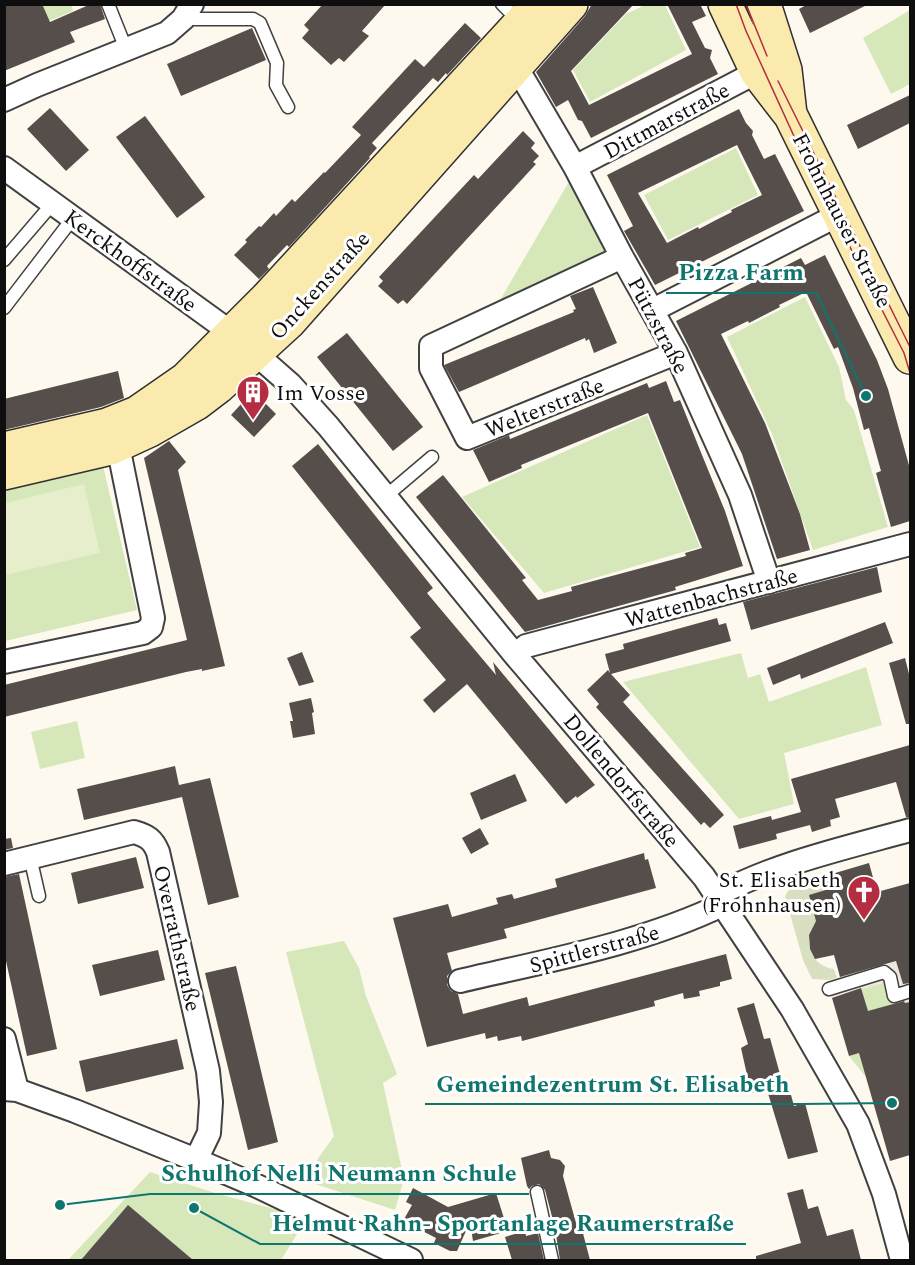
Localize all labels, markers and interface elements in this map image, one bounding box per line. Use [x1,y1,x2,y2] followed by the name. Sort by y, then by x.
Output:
[598,74,736,169] street label: Dittmarstraße
[783,127,900,314] street label: Frohnhauser Straße
[57,201,204,321] street label: Kerckhoffstraße
[262,224,378,348] street label: Onckenstraße
[666,251,816,293] callout: Pizza Farm
[678,255,804,291] text: Pizza Farm
[618,271,697,380] street label: Pützstraße
[480,369,609,447] street label: Welterstraße
[235,374,271,421] building icon: Im Vosse
[276,377,366,410] place label: Im Vosse
[621,559,802,637] street label: Wattenbachstraße
[555,706,687,855] street label: Dollendorfstraße
[144,862,209,1015] street label: Overrathstraße
[702,864,841,922] place label: St. Elisabeth (Frohnhausen)
[846,874,882,921] church icon: St. Elisabeth (Frohnhausen)
[526,916,663,983] street label: Spittlerstraße
[425,1062,802,1104] callout: Gemeindezentrum St. Elisabeth
[436,1067,790,1103] text: Gemeindezentrum St. Elisabeth
[150,1152,529,1194] callout: Schulhof Nelli Neumann Schule
[161,1156,517,1192] text: Schulhof Nelli Neumann Schule
[260,1202,746,1244] callout: Helmut Rahn- Sportanlage Raumerstraße
[272,1206,734,1242] text: Helmut Rahn- Sportanlage Raumerstraße

